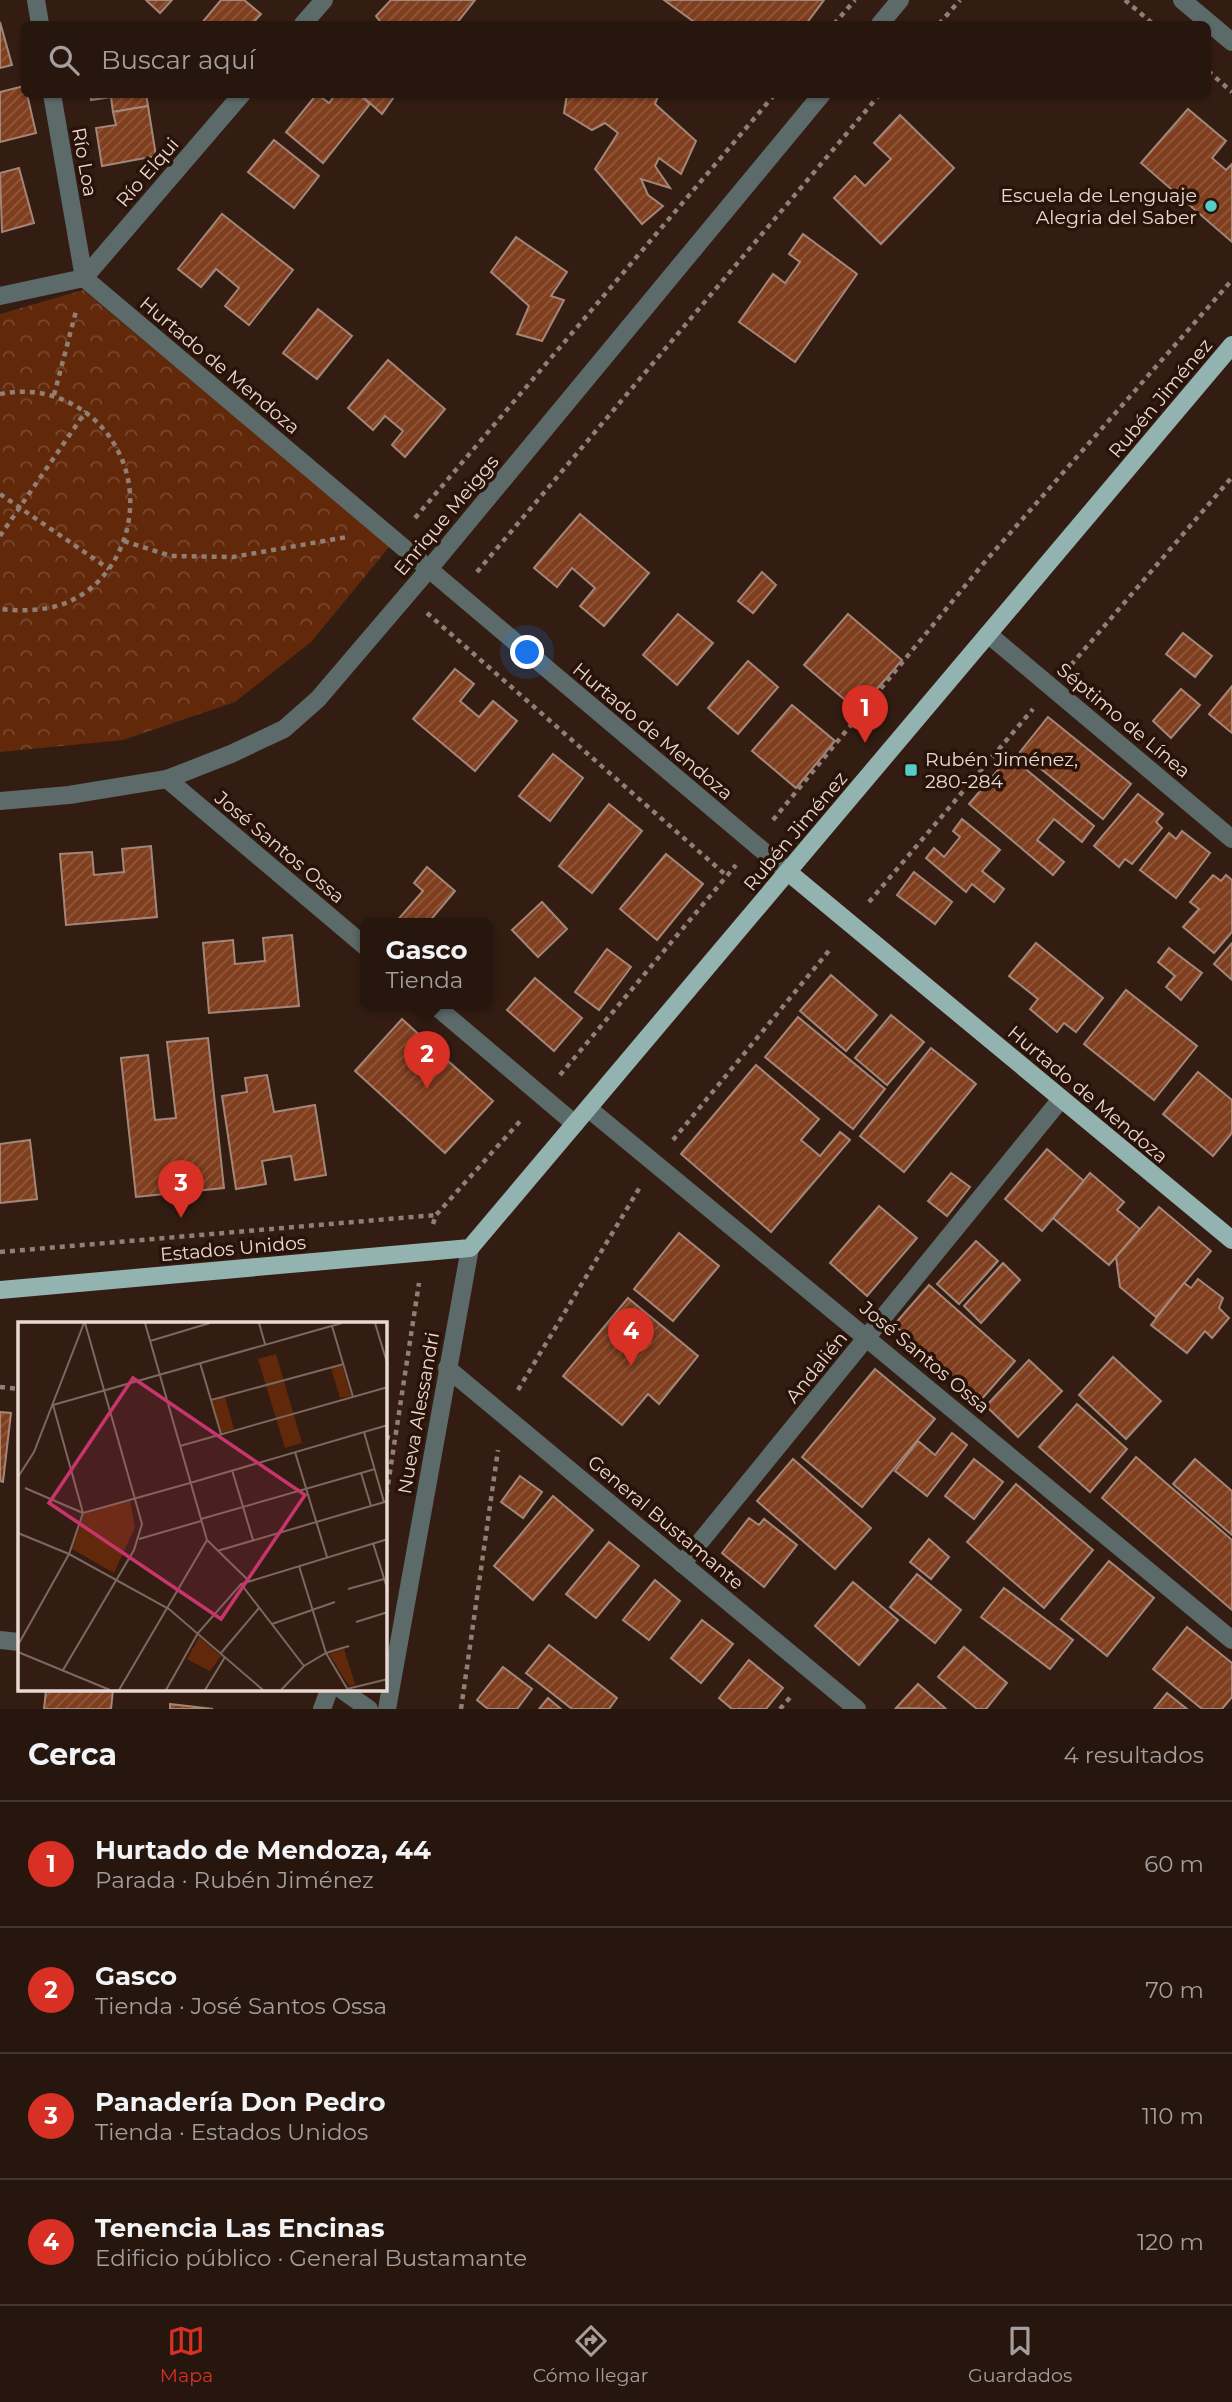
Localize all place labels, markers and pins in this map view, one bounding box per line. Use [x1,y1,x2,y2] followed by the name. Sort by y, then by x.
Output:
[1001,184,1197,229] place label: Escuela de Lenguaje Alegria del Saber
[1203,198,1219,214] marker: Escuela de Lenguaje Alegria del Saber
[842,685,888,743] pin: 1
[925,748,1078,793] place label: Rubén Jiménez, 280-284
[903,762,919,778] marker: Rubén Jiménez, 280-284
[404,1031,450,1089] pin: 2
[158,1160,204,1218] pin: 3
[608,1308,654,1366] pin: 4

